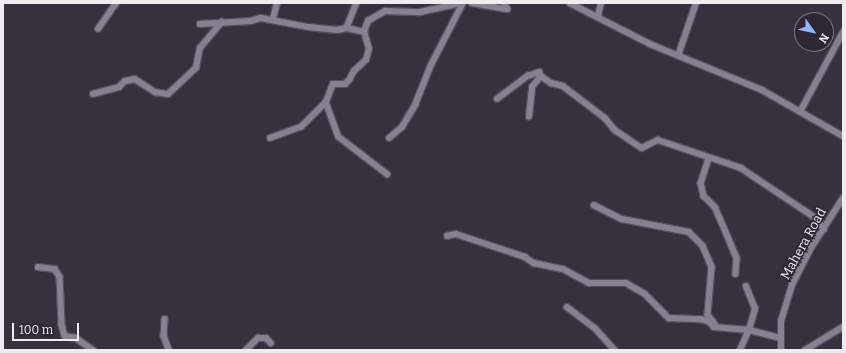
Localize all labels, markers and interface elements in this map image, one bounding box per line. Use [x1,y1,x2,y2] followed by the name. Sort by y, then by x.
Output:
[794,12,834,52] north arrow
[816,31,831,45] text: N
[778,206,830,282] street label: Mahera Road
[14,315,81,341] scale bar
[19,323,53,337] text: 100 m

